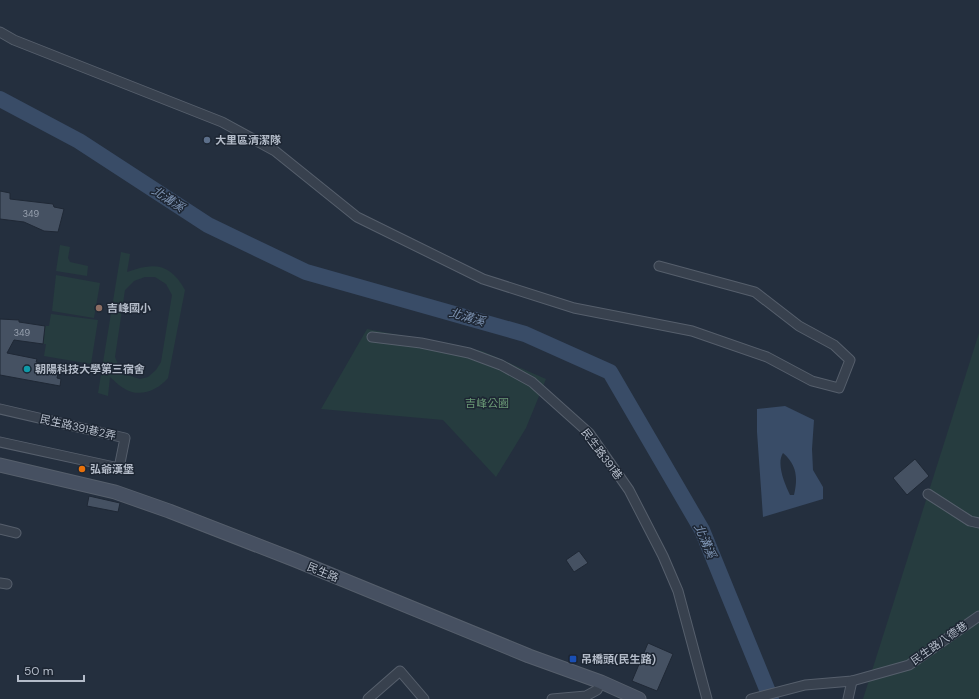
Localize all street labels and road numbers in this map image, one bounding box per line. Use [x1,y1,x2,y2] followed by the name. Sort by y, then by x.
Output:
[39,411,117,443] street label: 民生路391巷2弄
[578,426,626,482] street label: 民生路391巷
[305,559,341,585] street label: 民生路
[908,618,970,668] street label: 民生路八德巷

